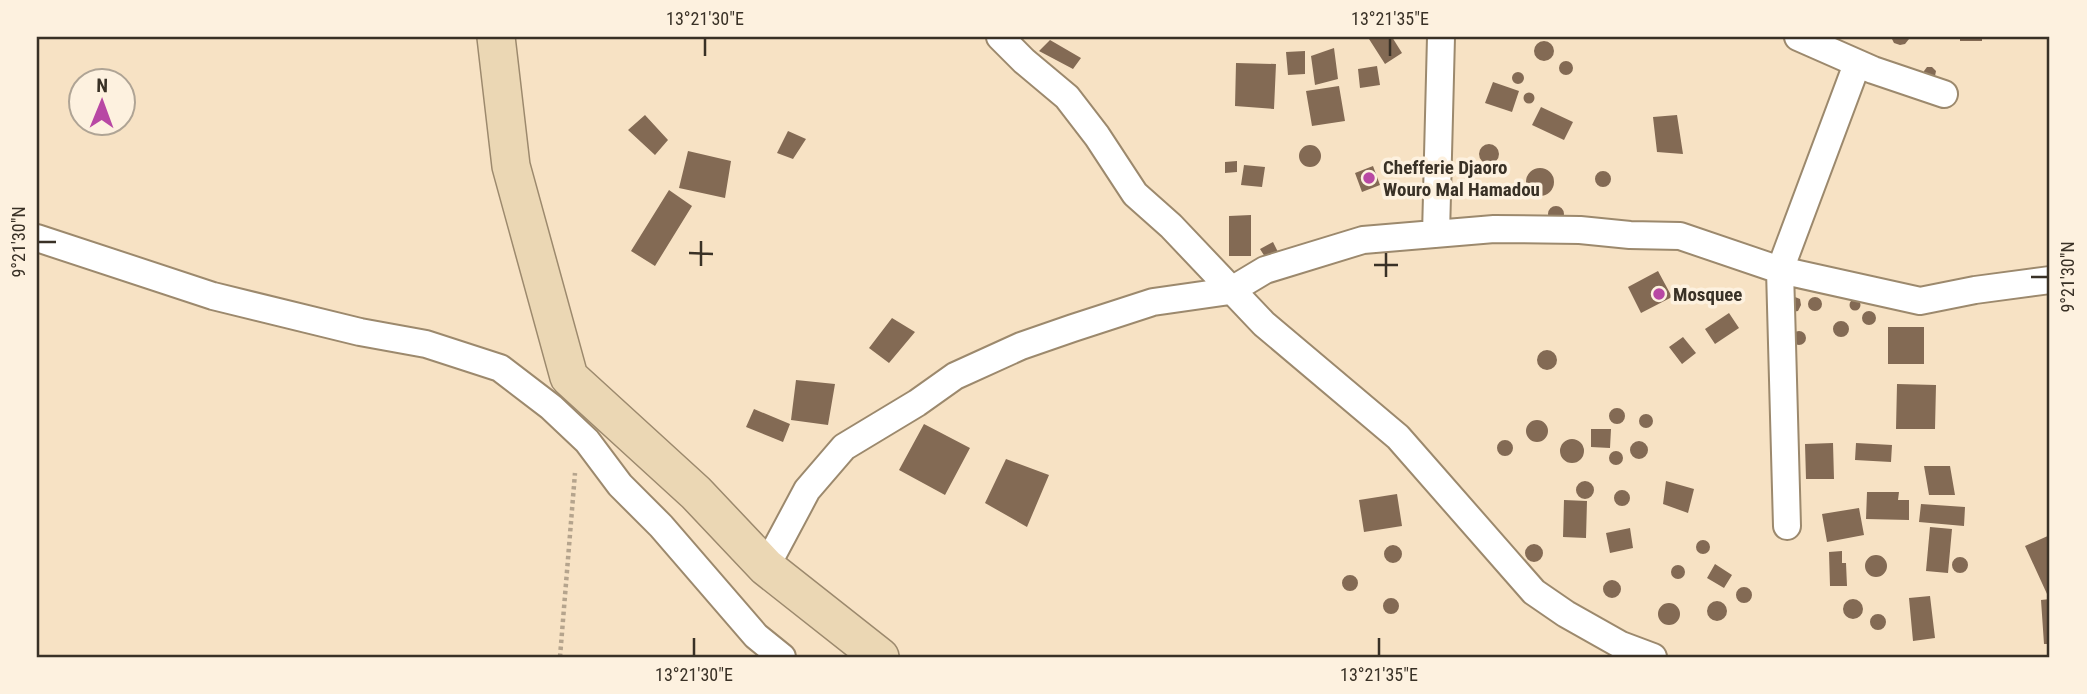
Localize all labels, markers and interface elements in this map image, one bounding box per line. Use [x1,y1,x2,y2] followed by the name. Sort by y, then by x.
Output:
[666,8,744,29] text: 13°21'30"E
[1351,8,1429,29] text: 13°21'35"E
[66,66,136,136] north arrow
[96,74,108,97] text: N
[1383,156,1540,201] place label: Chefferie Djaoro Wouro Mal Hamadou
[1361,170,1377,186] marker: Chefferie Djaoro Wouro Mal Hamadou
[8,206,29,278] text: 9°21'30"N
[2057,241,2078,313] text: 9°21'30"N
[1673,283,1742,306] place label: Mosquee
[1651,286,1667,302] marker: Mosquee
[655,664,733,685] text: 13°21'30"E
[1340,664,1418,685] text: 13°21'35"E

